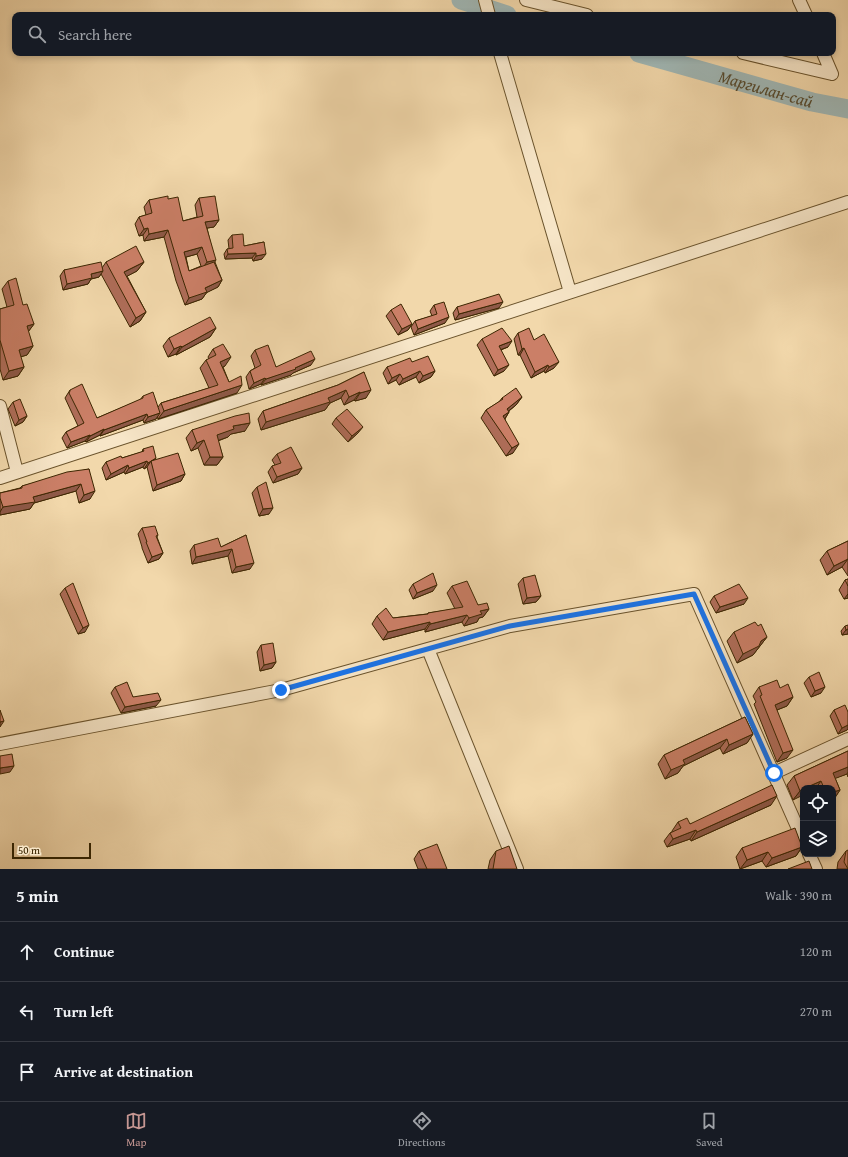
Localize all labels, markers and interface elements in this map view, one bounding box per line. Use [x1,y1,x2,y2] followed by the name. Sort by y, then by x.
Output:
[12,12,836,56] search box
[26,23,48,45] icon: search
[58,24,132,45] text: Search here
[716,63,817,114] water label: Маргилан-сай
[272,681,290,699] route end
[765,764,783,782] route start
[800,785,836,857] map controls
[800,785,836,821] button: locate
[800,821,836,857] button: layers
[12,841,91,860] scale bar
[18,842,40,858] text: 50 m
[16,883,58,908] text: 5 min
[765,886,832,905] text: Walk · 390 m
[16,941,38,963] icon: ahead
[54,941,115,962] text: Continue
[800,942,832,961] text: 120 m
[16,1001,38,1023] icon: left
[54,1001,113,1022] text: Turn left
[800,1002,832,1021] text: 270 m
[16,1061,38,1083] icon: arrive
[54,1061,193,1082] text: Arrive at destination
[125,1110,147,1150] tab: Map
[398,1110,445,1150] tab: Directions
[696,1110,723,1150] tab: Saved

